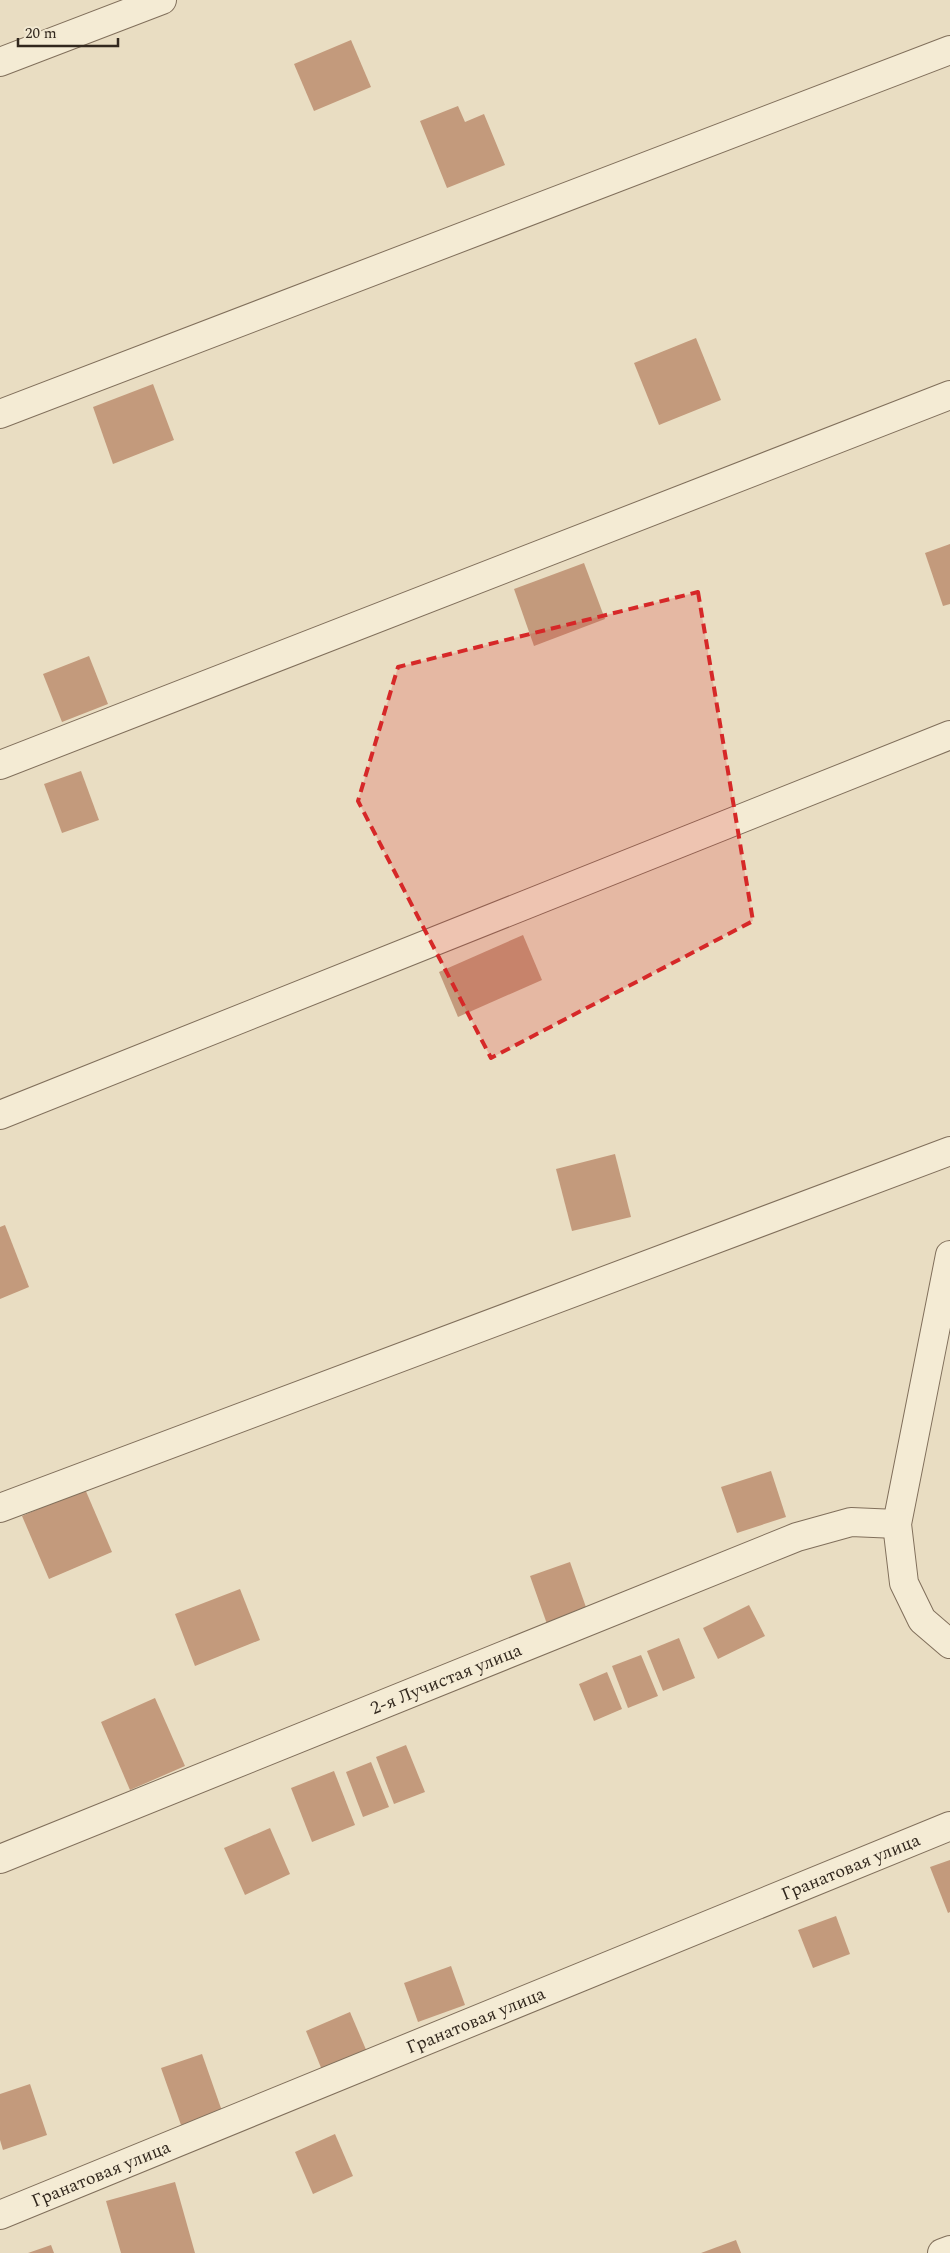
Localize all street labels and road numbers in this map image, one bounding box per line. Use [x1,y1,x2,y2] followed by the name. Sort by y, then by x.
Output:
[366,1636,526,1722] street label: 2-я Лучистая улица
[777,1826,924,1907] street label: Гранатовая улица
[402,1980,550,2061] street label: Гранатовая улица
[27,2133,175,2214] street label: Гранатовая улица

